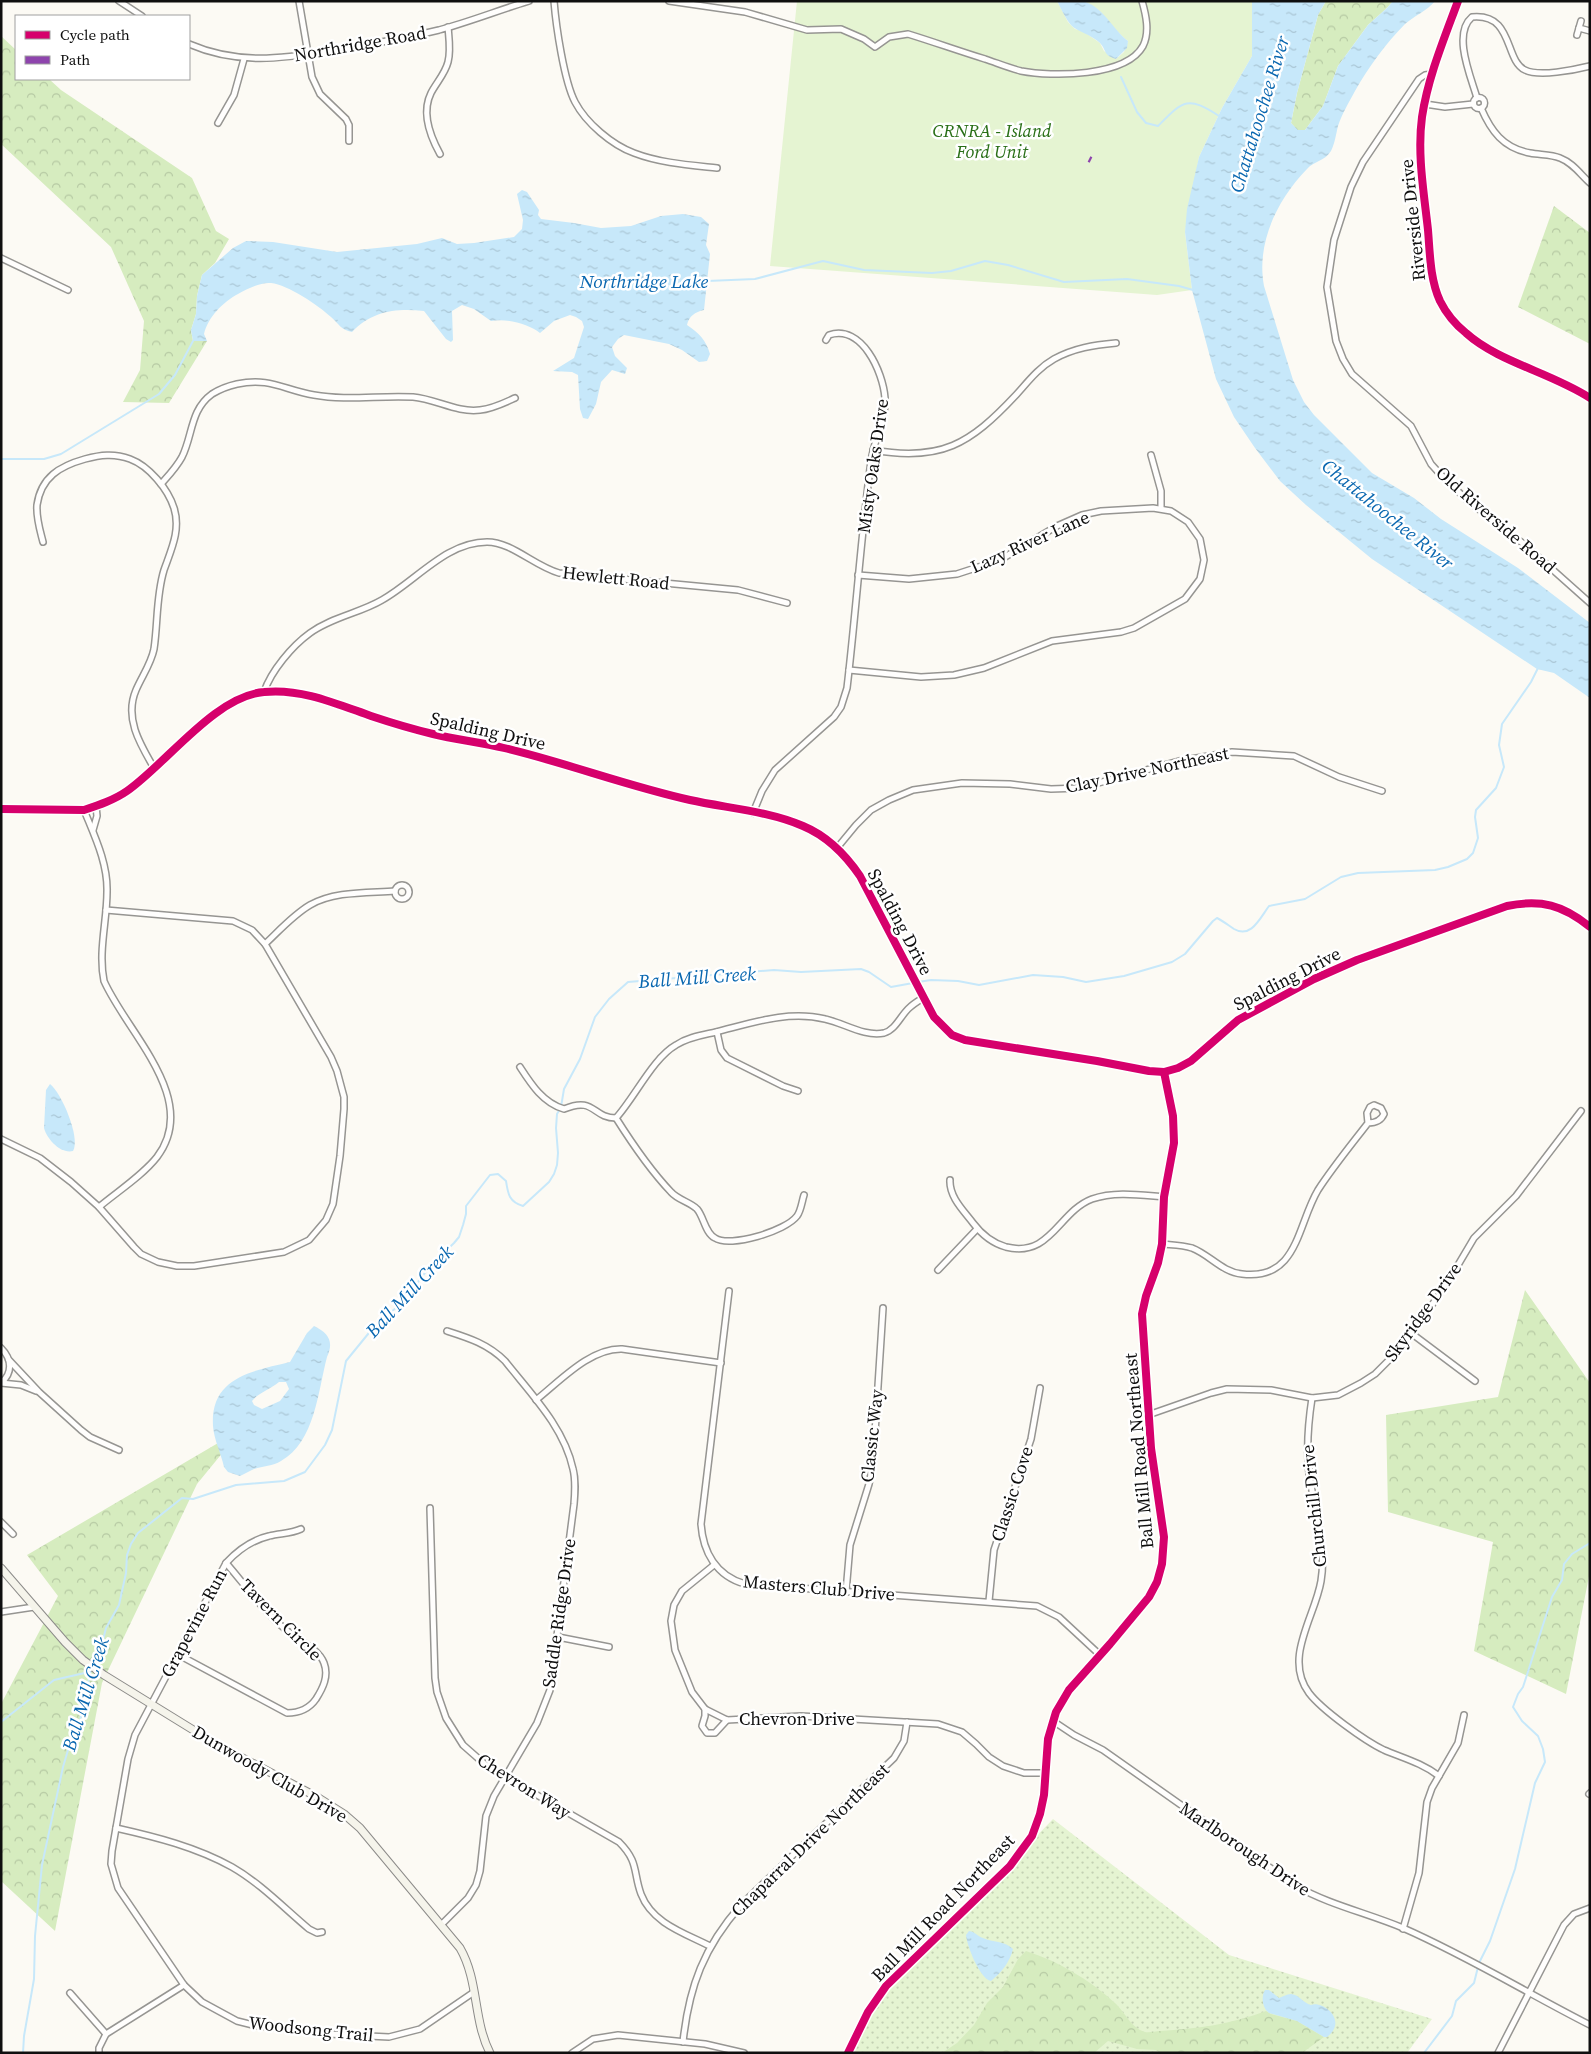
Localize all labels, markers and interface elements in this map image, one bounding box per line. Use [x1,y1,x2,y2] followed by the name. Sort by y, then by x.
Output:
[15,15,190,80] legend
[292,20,428,67] street label: Northridge Road
[60,24,130,45] text: Cycle path
[1223,31,1296,195] water label: Chattahoochee River
[60,49,90,70] text: Path
[933,118,1052,164] park label: CRNRA - Island Ford Unit
[1394,158,1431,282] street label: Riverside Drive
[579,268,709,294] water label: Northridge Lake
[851,397,894,535] street label: Misty Oaks Drive
[1317,453,1460,576] water label: Chattahoochee River
[1431,460,1562,579] street label: Old Riverside Road
[966,504,1093,579] street label: Lazy River Lane
[561,559,671,596] street label: Hewlett Road
[428,705,548,756] street label: Spalding Drive
[1063,740,1231,799] street label: Clay Drive Northeast
[862,864,939,979] street label: Spalding Drive
[1229,941,1345,1016] street label: Spalding Drive
[636,960,757,994] water label: Ball Mill Creek
[359,1239,459,1344] water label: Ball Mill Creek
[1378,1257,1467,1366] street label: Skyridge Drive
[1117,1352,1160,1550] street label: Ball Mill Road Northeast
[854,1387,889,1484] street label: Classic Way
[984,1443,1039,1545] street label: Classic Cove
[1295,1444,1332,1569] street label: Churchill Drive
[536,1537,581,1689] street label: Saddle Ridge Drive
[154,1564,233,1681] street label: Grapevine Run
[742,1568,896,1607] street label: Masters Club Drive
[235,1573,328,1666] street label: Tavern Circle
[55,1634,115,1755] water label: Ball Mill Creek
[739,1706,855,1731] street label: Chevron Drive
[188,1719,352,1828] street label: Dunwoody Club Drive
[473,1747,577,1825] street label: Chevron Way
[725,1757,894,1922] street label: Chaparral Drive Northeast
[1175,1795,1316,1902] street label: Marlborough Drive
[865,1828,1020,1987] street label: Ball Mill Road Northeast
[247,2010,375,2047] street label: Woodsong Trail

